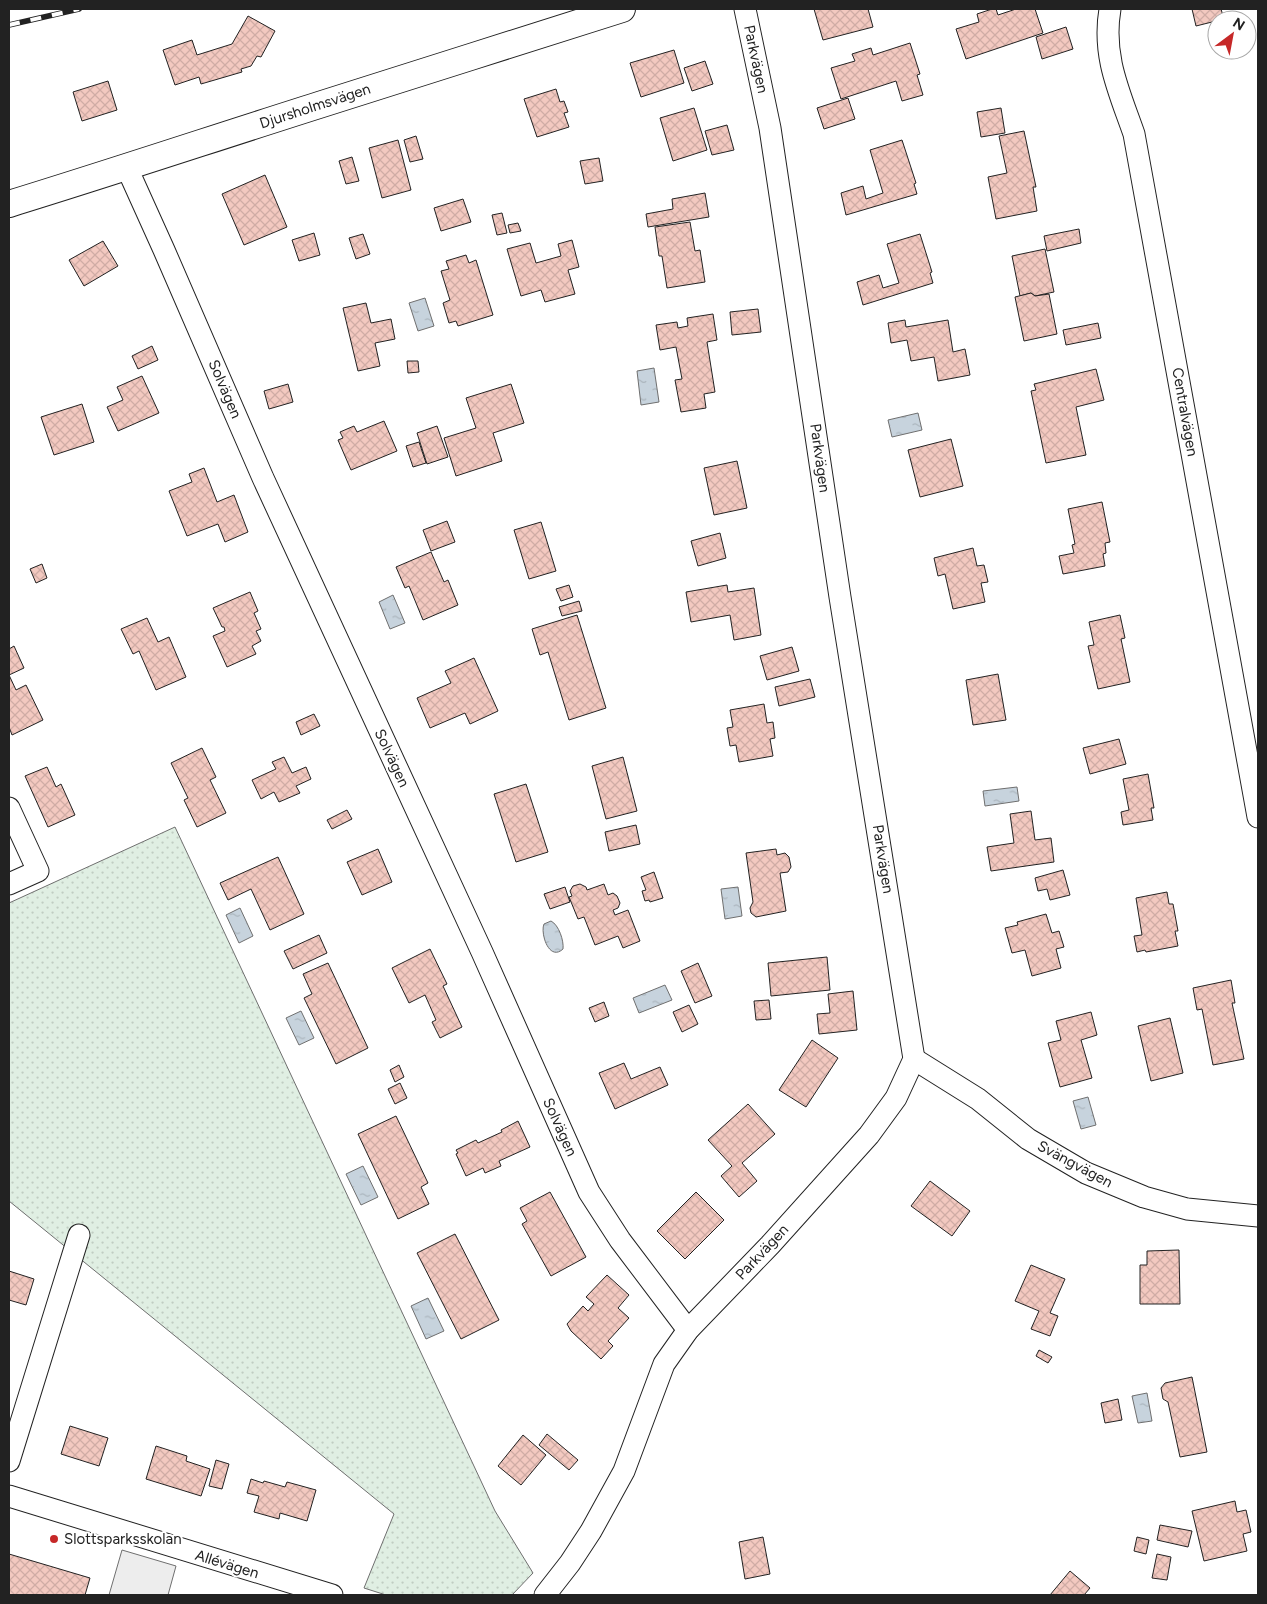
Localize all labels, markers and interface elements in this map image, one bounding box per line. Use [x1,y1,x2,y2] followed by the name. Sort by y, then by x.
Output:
[1207,10,1257,60] north arrow
[1230,14,1248,34] text: N
[740,23,772,95] street label: Parkvägen
[257,80,373,132] street label: Djursholmsvägen
[205,357,245,421] street label: Solvägen
[1168,366,1202,458] street label: Centralvägen
[806,422,834,494] street label: Parkvägen
[371,726,413,790] street label: Solvägen
[869,823,897,895] street label: Parkvägen
[539,1095,581,1159] street label: Solvägen
[1034,1137,1116,1191] street label: Svängvägen
[732,1221,792,1283] street label: Parkvägen
[64,1530,182,1548] place label: Slottsparksskolan
[48,1533,60,1545] marker: Slottsparksskolan
[193,1546,261,1582] street label: Allévägen

